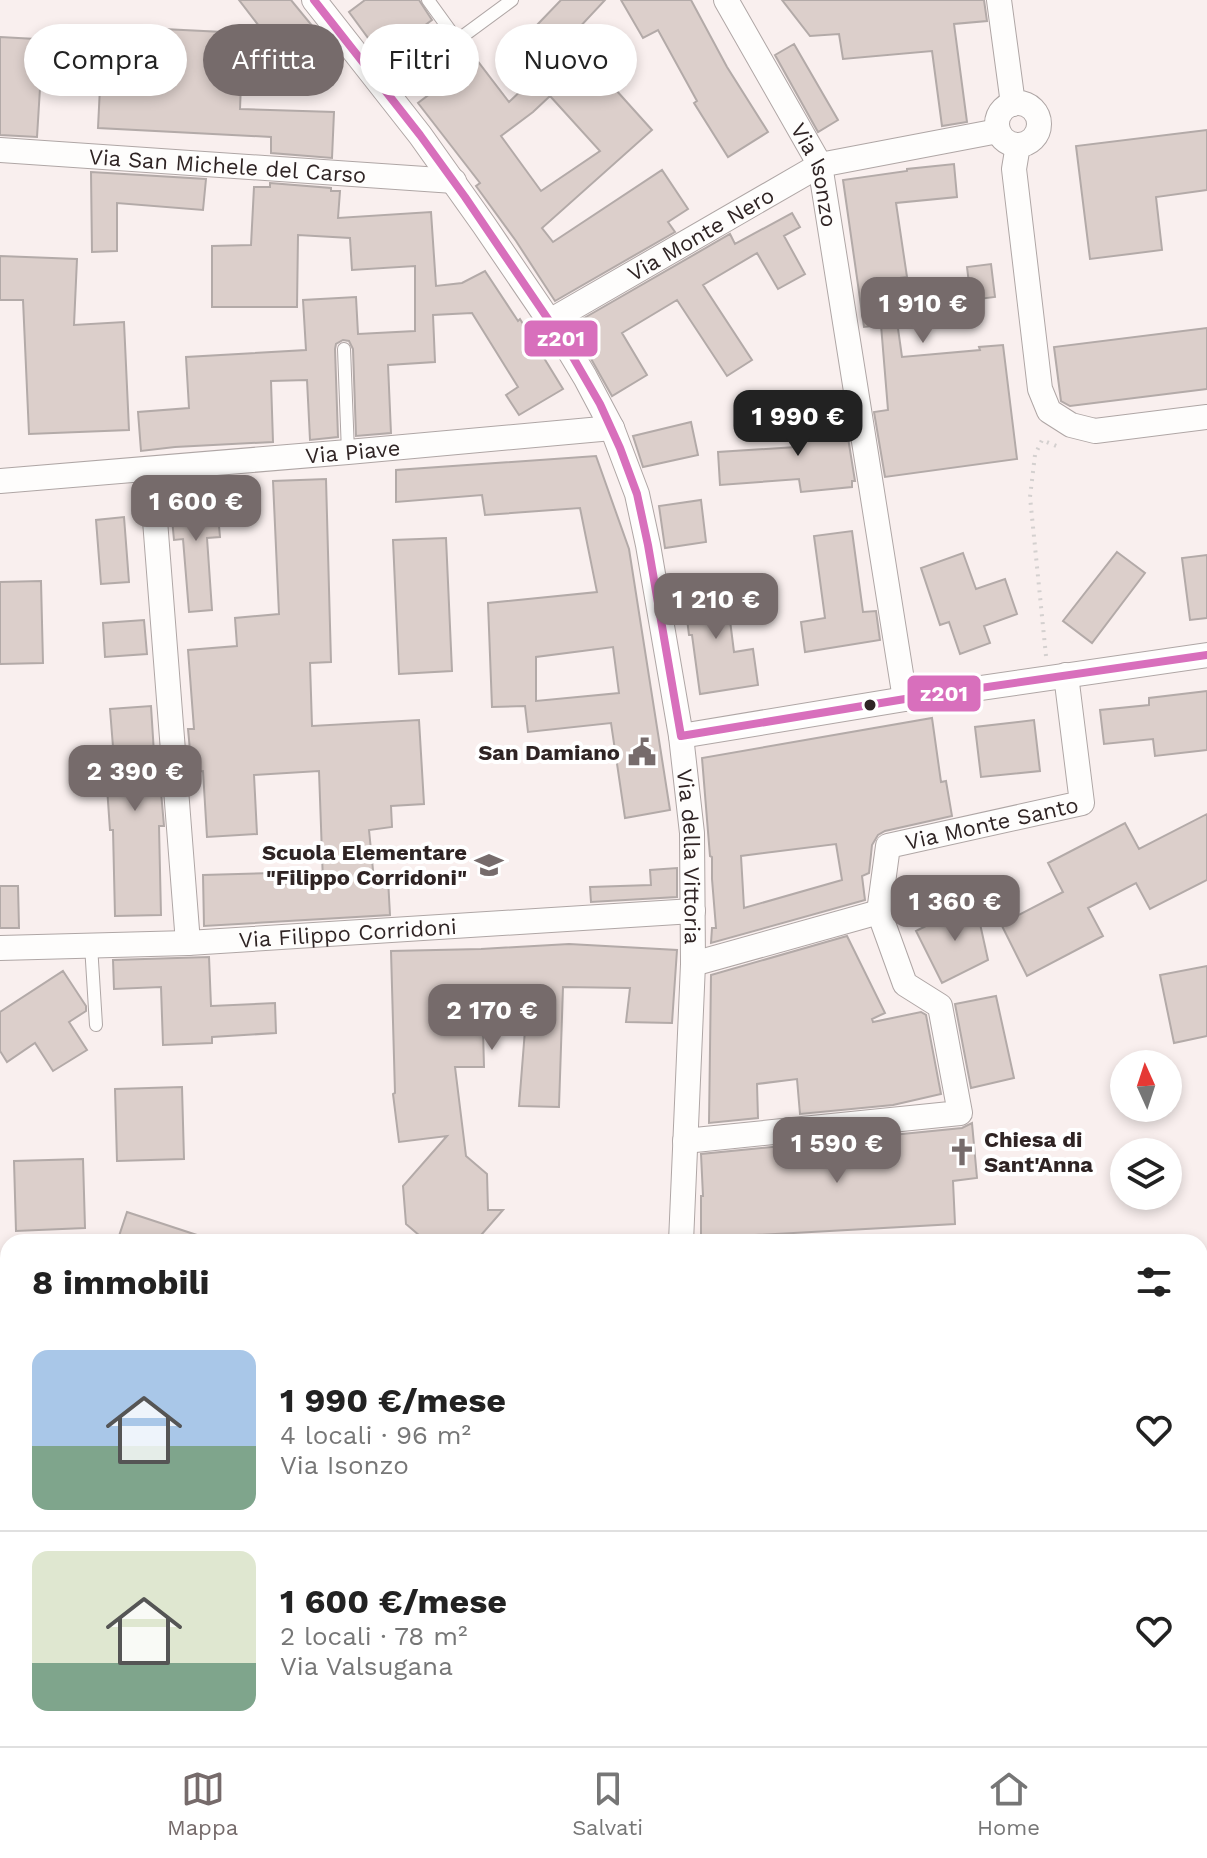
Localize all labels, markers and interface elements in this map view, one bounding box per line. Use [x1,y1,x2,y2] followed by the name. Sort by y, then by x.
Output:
[24,24,187,96] chip: Compra
[203,24,344,96] chip: Affitta
[360,24,479,96] chip: Filtri
[495,24,637,96] chip: Nuovo
[786,119,842,229] street label: Via Isonzo
[88,144,367,188] street label: Via San Michele del Carso
[623,182,779,286] street label: Via Monte Nero
[849,277,997,345] pin: 1 910 €
[879,288,967,318] text: 1 910 €
[523,319,599,358] line badge: z201
[537,326,585,351] text: z201
[724,390,872,458] pin: 1 990 €
[751,401,845,431] text: 1 990 €
[304,435,401,469] street label: Via Piave
[122,475,270,543] pin: 1 600 €
[149,486,243,516] text: 1 600 €
[642,573,790,641] pin: 1 210 €
[672,584,760,614] text: 1 210 €
[906,674,982,713] line badge: z201
[920,681,968,706] text: z201
[862,697,878,713] unlabelled marker
[627,737,657,767] public building icon: San Damiano
[478,740,620,765] place label: San Damiano
[61,745,209,813] pin: 2 390 €
[87,756,183,786] text: 2 390 €
[672,768,705,945] street label: Via della Vittoria
[903,792,1081,855] street label: Via Monte Santo
[262,840,467,890] place label: Scuola Elementare "Filippo Corridoni"
[474,850,504,880] school or university icon: Scuola Elementare "Filippo Corridoni"
[881,875,1029,943] pin: 1 360 €
[909,886,1001,916] text: 1 360 €
[238,914,457,953] street label: Via Filippo Corridoni
[418,984,566,1052] pin: 2 170 €
[446,995,538,1025] text: 2 170 €
[1110,1050,1182,1122] north arrow
[1110,1050,1182,1210] map controls
[763,1117,911,1185] pin: 1 590 €
[984,1127,1093,1177] place label: Chiesa di Sant'Anna
[791,1128,883,1158] text: 1 590 €
[947,1137,977,1167] church icon: Chiesa di Sant'Anna
[1110,1138,1182,1210] button: layers
[1132,1260,1176,1304] icon: filters
[32,1262,210,1302] text: 8 immobili
[280,1380,506,1420] text: 1 990 €/mese
[96,1382,192,1478] icon: home
[1132,1408,1176,1452] icon: heart
[280,1420,471,1450] text: 4 locali · 96 m²
[280,1450,409,1480] text: Via Isonzo
[280,1581,507,1621] text: 1 600 €/mese
[96,1583,192,1679] icon: home
[1132,1609,1176,1653] icon: heart
[280,1621,468,1651] text: 2 locali · 78 m²
[280,1651,453,1681] text: Via Valsugana
[167,1767,238,1840] tab: Mappa
[572,1767,643,1840] tab: Salvati
[977,1767,1040,1840] tab: Home

